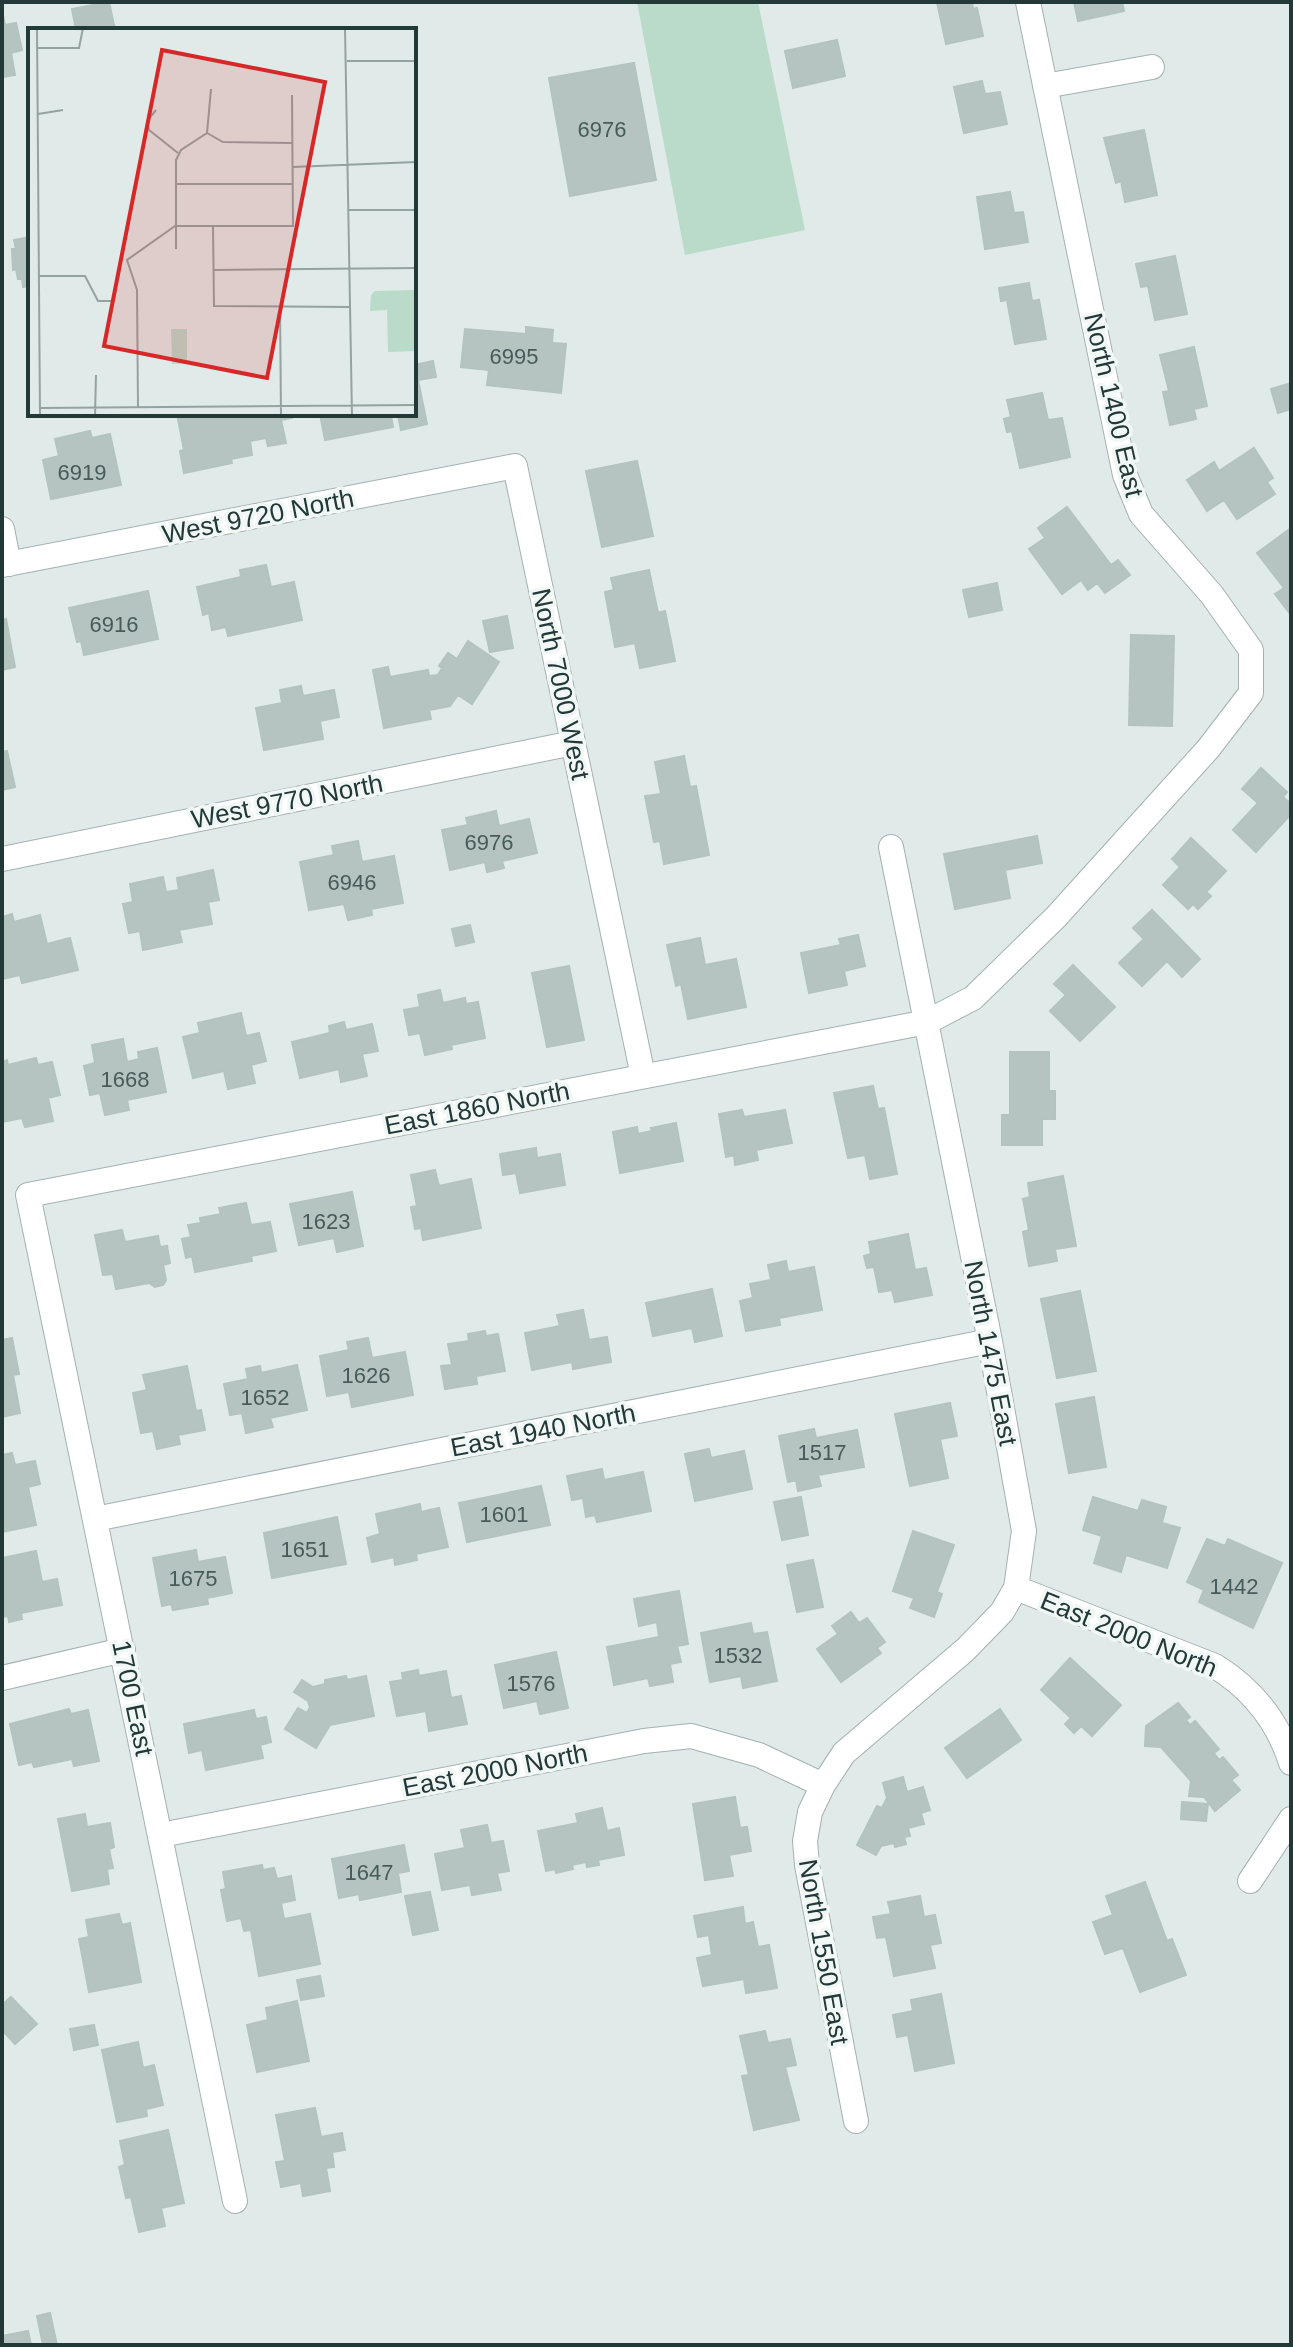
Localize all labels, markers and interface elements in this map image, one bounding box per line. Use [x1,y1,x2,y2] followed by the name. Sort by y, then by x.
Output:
[28,28,416,416] inset map
[578,117,626,142] house number: 6976
[1078,310,1150,501] street label: North 1400 East
[490,344,538,369] house number: 6995
[58,460,106,485] house number: 6919
[160,483,356,549] street label: West 9720 North
[526,586,596,783] street label: North 7000 West
[90,612,138,637] house number: 6916
[189,768,385,834] street label: West 9770 North
[465,830,513,855] house number: 6976
[328,870,376,895] house number: 6946
[101,1067,149,1092] house number: 1668
[382,1075,572,1141] street label: East 1860 North
[302,1209,350,1234] house number: 1623
[958,1258,1024,1449] street label: North 1475 East
[342,1363,390,1388] house number: 1626
[241,1385,289,1410] house number: 1652
[448,1397,638,1463] street label: East 1940 North
[798,1440,846,1465] house number: 1517
[480,1502,528,1527] house number: 1601
[281,1537,329,1562] house number: 1651
[169,1566,217,1591] house number: 1675
[1210,1574,1258,1599] house number: 1442
[1036,1585,1222,1683] street label: East 2000 North
[106,1638,160,1759] street label: 1700 East
[714,1643,762,1668] house number: 1532
[507,1671,555,1696] house number: 1576
[400,1737,590,1803] street label: East 2000 North
[793,1857,855,2048] street label: North 1550 East
[345,1860,393,1885] house number: 1647

